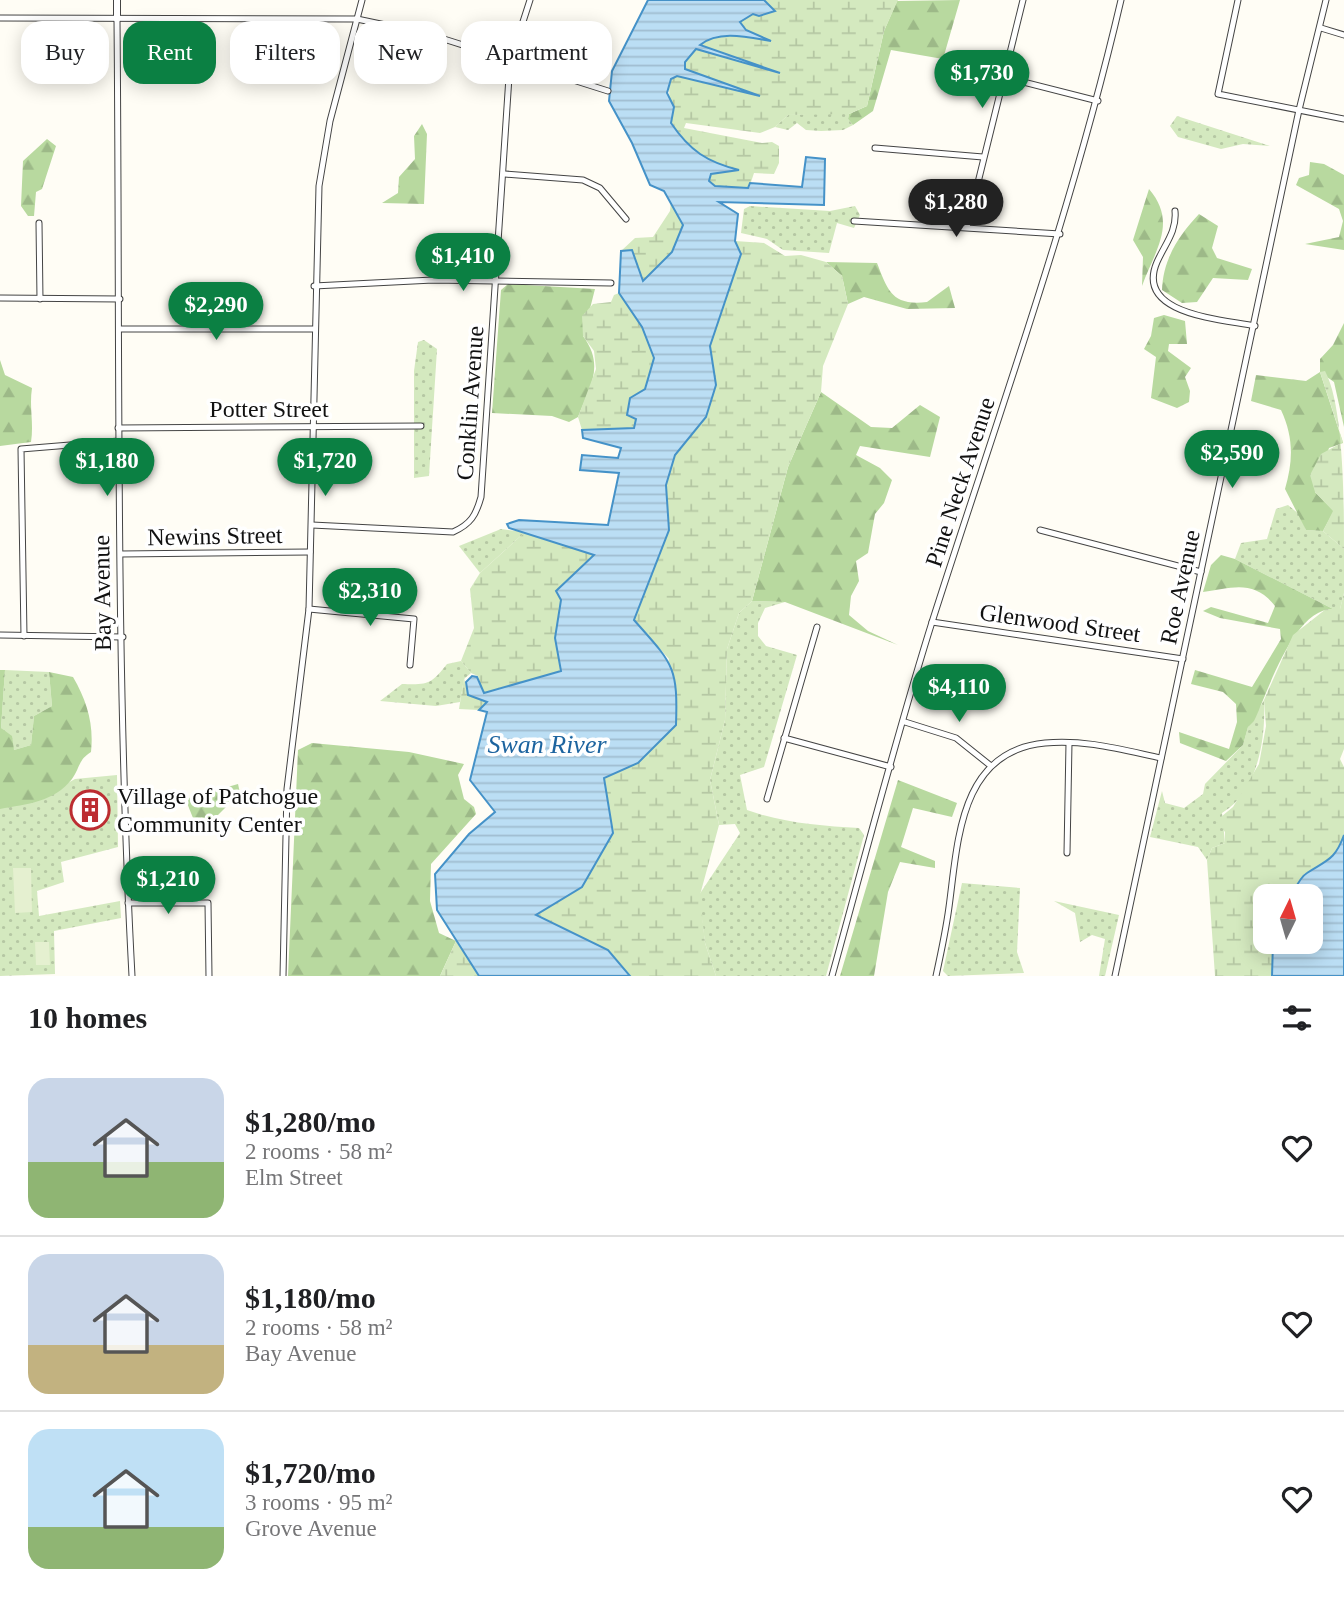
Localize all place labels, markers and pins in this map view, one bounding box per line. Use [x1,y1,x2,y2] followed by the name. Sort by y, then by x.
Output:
[925,50,1039,110] pin: $1,730
[899,180,1013,239] pin: $1,280
[406,233,520,293] pin: $1,410
[159,282,273,342] pin: $2,290
[1175,430,1289,490] pin: $2,590
[50,438,164,498] pin: $1,180
[268,438,382,498] pin: $1,720
[313,568,427,628] pin: $2,310
[902,664,1016,724] pin: $4,110
[117,783,318,837] place label: Village of Patchogue Community Center
[69,789,111,831] building icon: Village of Patchogue Community Center
[111,856,225,916] pin: $1,210

